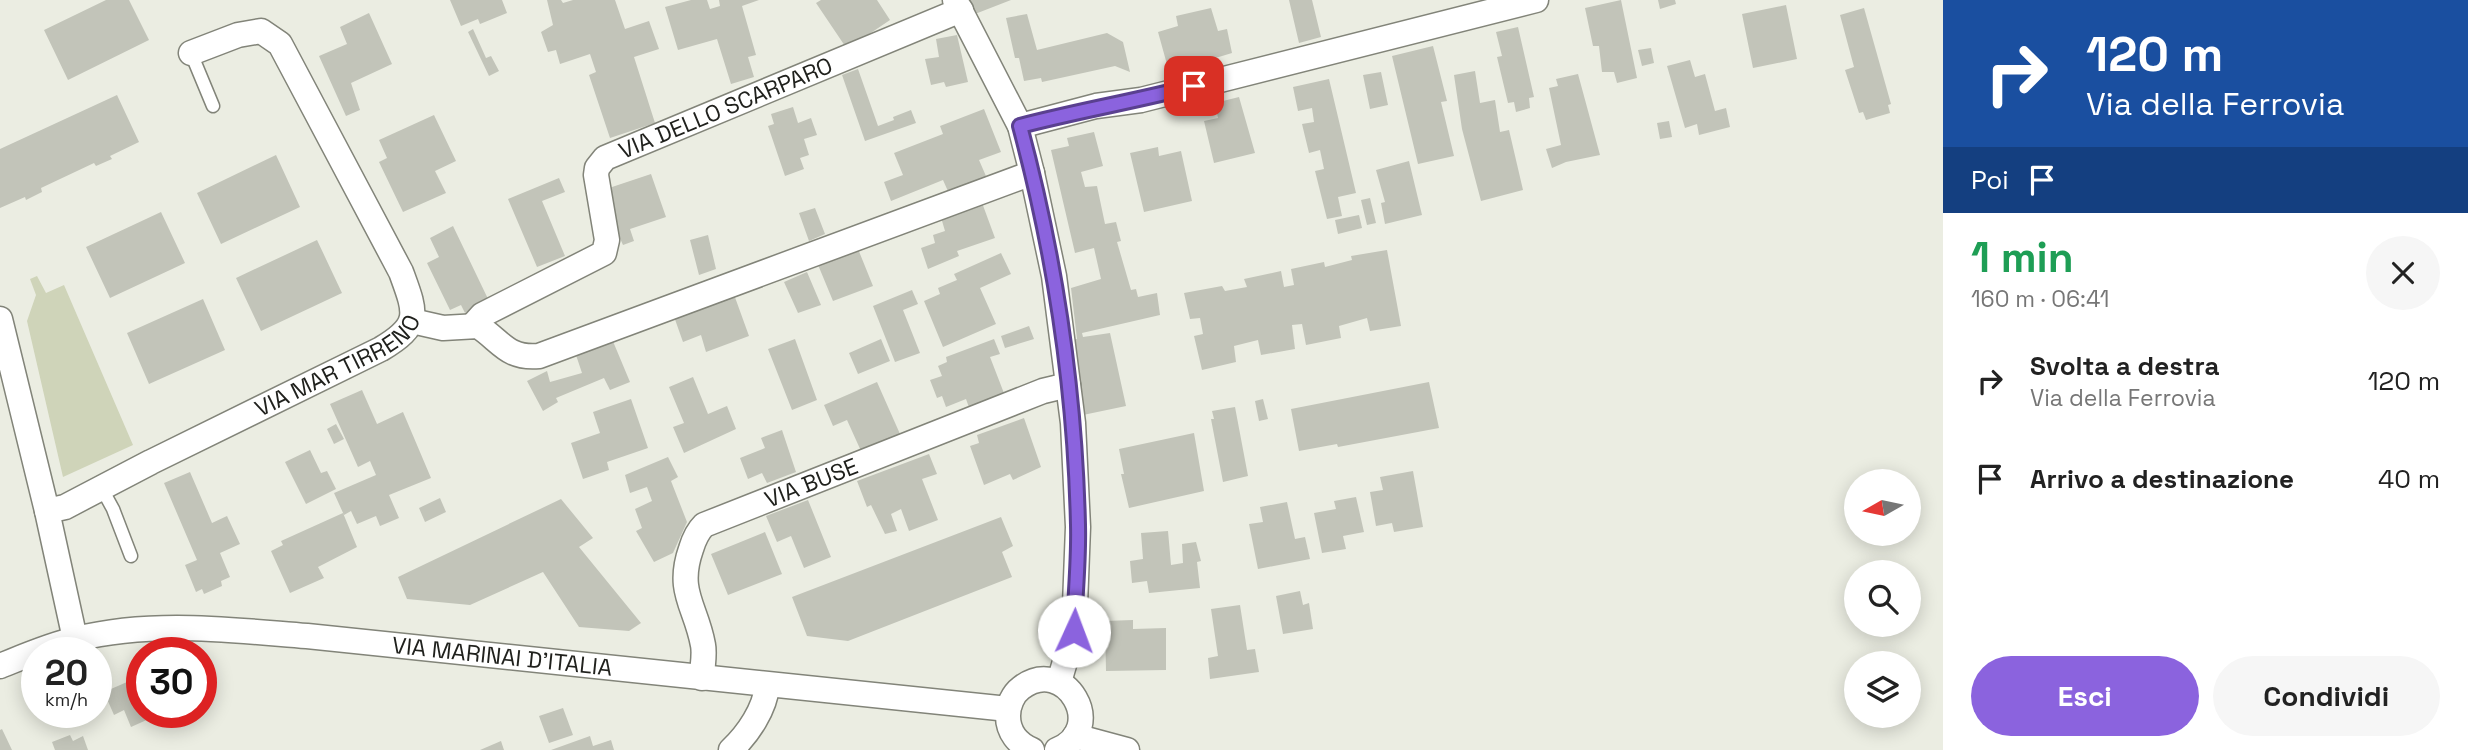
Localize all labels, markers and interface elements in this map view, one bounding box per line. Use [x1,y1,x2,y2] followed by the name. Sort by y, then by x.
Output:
[2086,23,2223,85] text: 120 m
[1971,28,2062,119] icon: right
[614,50,837,166] street label: VIA DELLO SCARPARO
[1164,56,1224,116] pin
[1175,67,1213,105] icon: arrive
[2086,84,2344,124] text: Via della Ferrovia
[2023,161,2061,199] icon: arrive
[1971,163,2009,197] text: Poi
[1971,231,2074,284] text: 1 min
[2366,236,2440,310] button: close
[1971,284,2109,314] text: 160 m · 06:41
[250,310,427,424] street label: VIA MAR TIRRENO
[2030,349,2219,383] text: Svolta a destra
[1971,362,2009,400] icon: right
[2368,364,2440,398] text: 120 m
[2030,383,2216,413] text: Via della Ferrovia
[760,451,862,515] street label: VIA BUSE
[1971,460,2009,498] icon: arrive
[2030,462,2294,496] text: Arrivo a destinazione
[2378,462,2440,496] text: 40 m
[1844,469,1922,546] north arrow
[1844,469,1921,728] map controls
[1844,560,1921,637] button: search
[1037,594,1111,668] position arrow
[390,630,614,683] street label: VIA MARINAI D'ITALIA
[126,637,217,728] speed limit sign: 30
[45,651,88,695] text: 20
[1844,651,1921,728] button: layers
[1971,656,2199,736] button: Esci
[2213,656,2440,736] button: Condividi
[45,688,88,711] text: km/h

